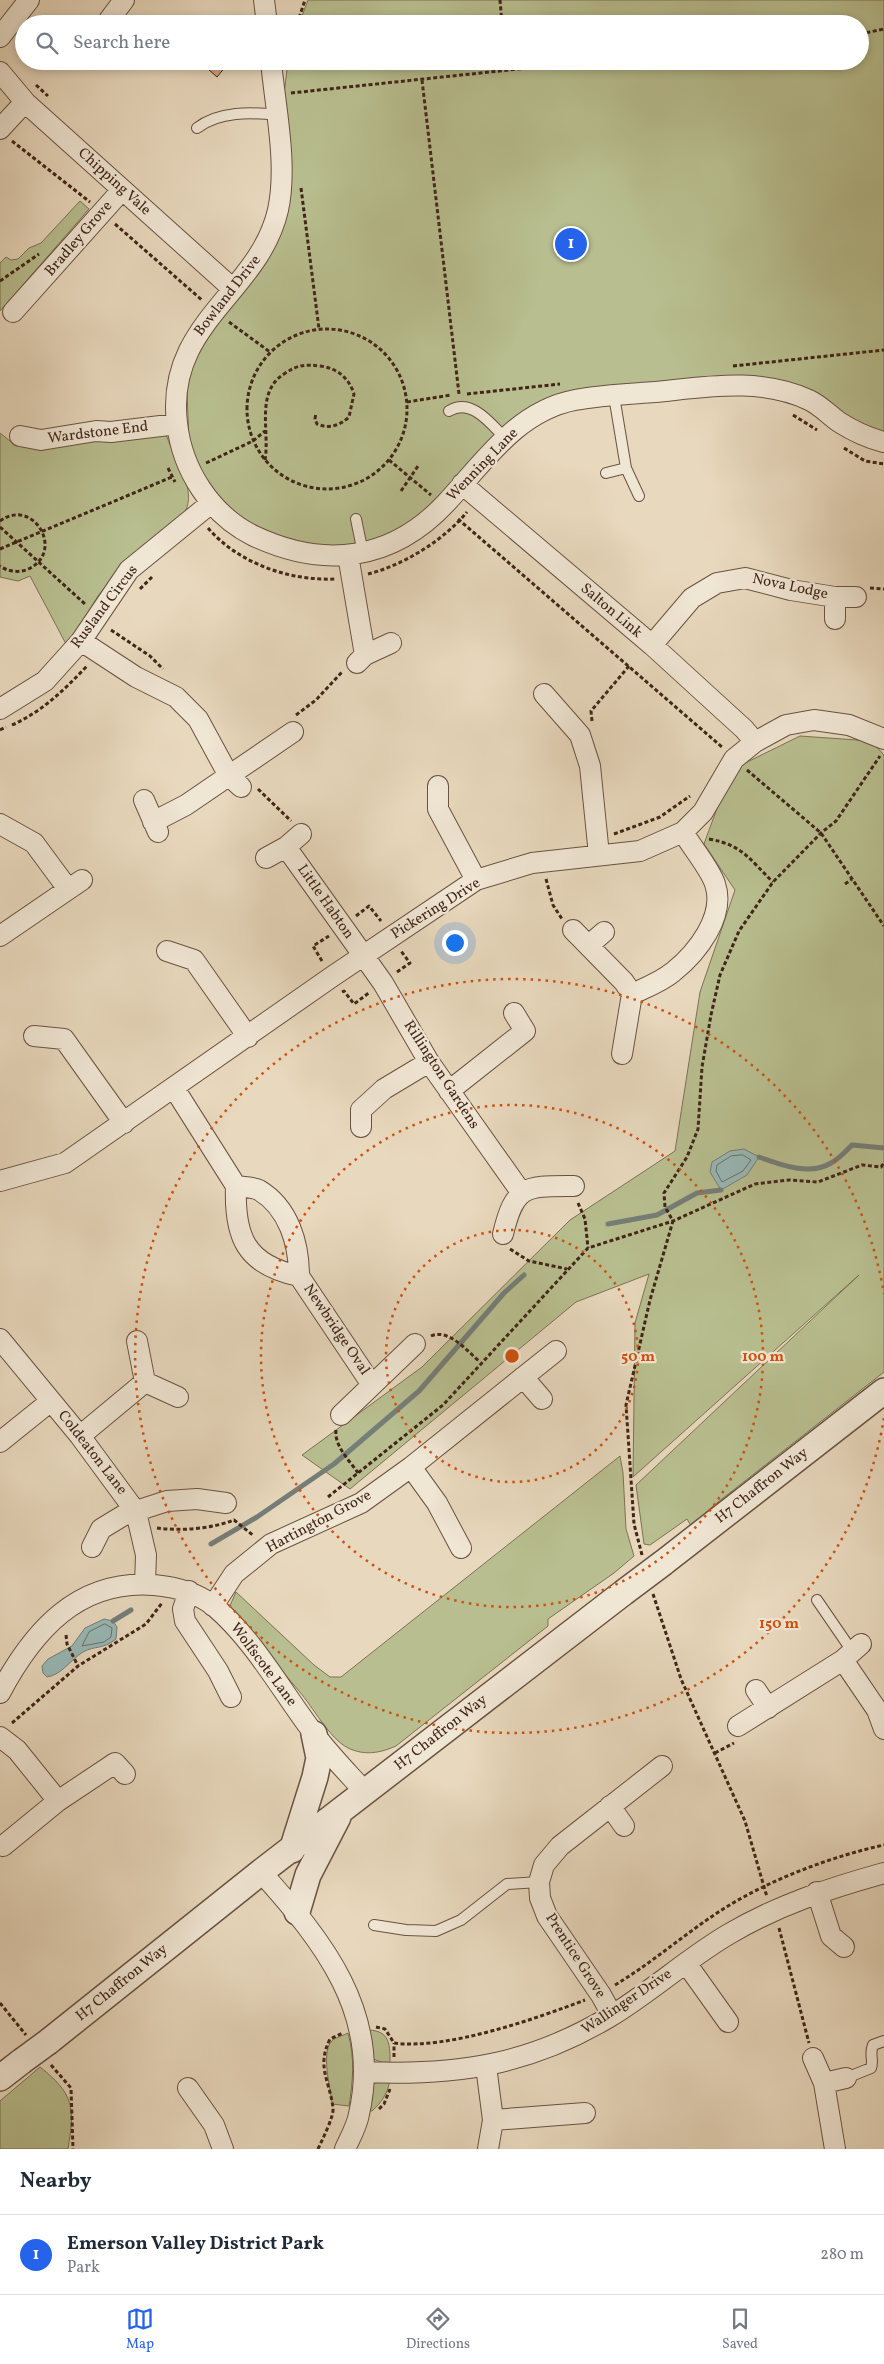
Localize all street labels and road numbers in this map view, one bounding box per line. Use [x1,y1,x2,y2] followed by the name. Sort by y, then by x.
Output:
[73,143,155,221] street label: Chipping Vale
[40,197,118,281] street label: Bradley Grove
[190,251,266,341] street label: Bowland Drive
[46,416,150,450] street label: Wardstone End
[442,424,524,506] street label: Wenning Lane
[67,561,143,653] street label: Rusland Circus
[750,569,830,605] street label: Nova Lodge
[575,579,647,643] street label: Salton Link
[291,860,359,944] street label: Little Habton
[387,873,485,945] street label: Pickering Drive
[398,1017,484,1133] street label: Rillington Gardens
[298,1280,374,1380] street label: Newbridge Oval
[52,1406,132,1500] street label: Coldeaton Lane
[711,1443,813,1529] street label: H7 Chaffron Way
[263,1485,375,1559] street label: Hartington Grove
[225,1619,301,1711] street label: Wolfscote Lane
[390,1690,492,1776] street label: H7 Chaffron Way
[540,1909,610,2003] street label: Prentice Grove
[72,1939,172,2027] street label: H7 Chaffron Way
[578,1964,676,2040] street label: Wallinger Drive

